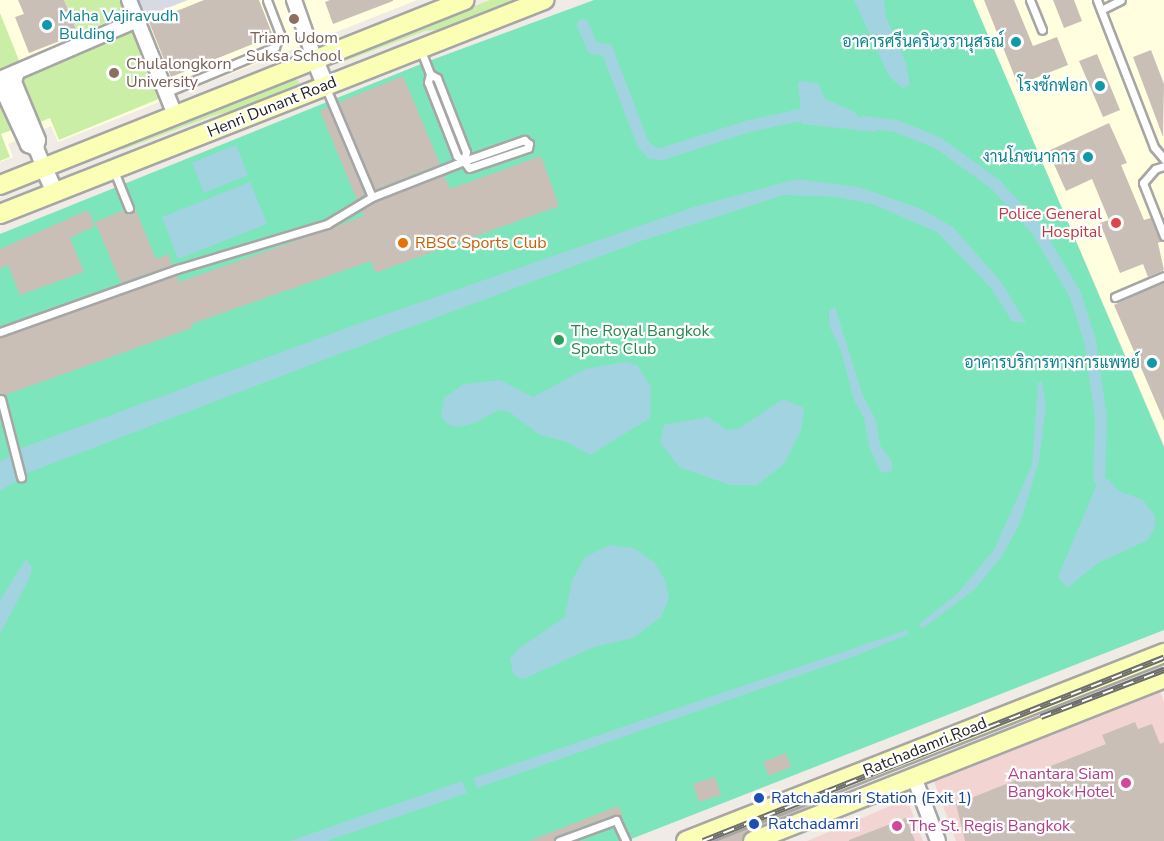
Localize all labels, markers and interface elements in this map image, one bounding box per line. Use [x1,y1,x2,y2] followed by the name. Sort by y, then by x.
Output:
[59,6,179,44] place label: Maha Vajiravudh Bulding
[287,12,301,26] marker: Triam Udom Suksa School
[40,18,54,32] marker: Maha Vajiravudh Bulding
[246,28,342,66] place label: Triam Udom Suksa School
[842,32,1004,52] place label: อาคารศรีนครินวรานุสรณ์
[1009,35,1023,49] marker: อาคารศรีนครินวรานุสรณ์
[126,54,232,92] place label: Chulalongkorn University
[107,66,121,80] marker: Chulalongkorn University
[205,72,339,142] street label: Henri Dunant Road
[1018,76,1088,96] place label: โรงซักฟอก
[1093,79,1107,93] marker: โรงซักฟอก
[982,147,1076,167] place label: งานโภชนาการ
[1081,150,1095,164] marker: งานโภชนาการ
[998,204,1102,242] place label: Police General Hospital
[1107,214,1125,232] marker: Police General Hospital
[415,233,547,253] place label: RBSC Sports Club
[396,236,410,250] marker: RBSC Sports Club
[571,321,709,359] place label: The Royal Bangkok Sports Club
[552,333,566,347] marker: The Royal Bangkok Sports Club
[964,353,1140,373] place label: อาคารบริการทางการแพทย์
[1145,356,1159,370] marker: อาคารบริการทางการแพทย์
[860,713,990,781] street label: Ratchadamri Road
[1008,764,1114,802] place label: Anantara Siam Bangkok Hotel
[1119,776,1133,790] marker: Anantara Siam Bangkok Hotel
[771,788,972,808] place label: Ratchadamri Station (Exit 1)
[752,791,766,805] marker: Ratchadamri Station (Exit 1)
[768,814,859,834] place label: Ratchadamri
[745,815,763,833] marker: Ratchadamri
[909,816,1070,836] place label: The St. Regis Bangkok
[890,819,904,833] marker: The St. Regis Bangkok

